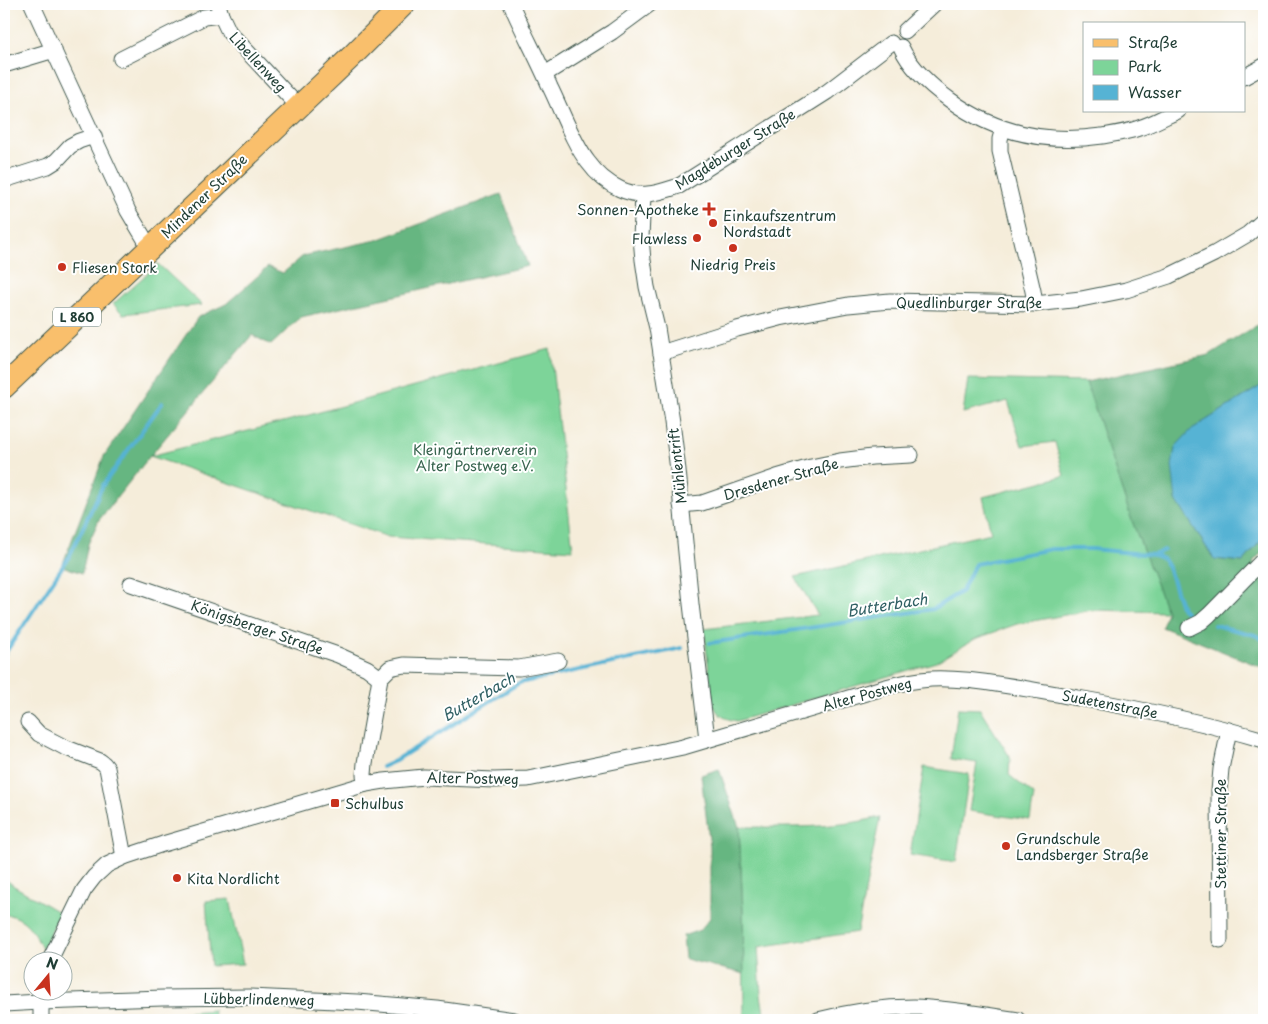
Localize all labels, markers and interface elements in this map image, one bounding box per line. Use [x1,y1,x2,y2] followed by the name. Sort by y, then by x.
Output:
[1083,22,1246,112] legend
[225,27,291,97] street label: Libellenweg
[1128,30,1178,53] text: Straße
[1128,54,1162,77] text: Park
[1128,80,1181,103] text: Wasser
[671,103,799,195] street label: Magdeburger Straße
[156,149,252,243] street label: Mindener Straße
[577,199,699,220] place label: Sonnen-Apotheke
[703,203,715,215] marker: Sonnen-Apotheke
[723,205,836,242] place label: Einkaufszentrum Nordstadt
[707,217,719,229] marker: Einkaufszentrum Nordstadt
[632,228,687,249] place label: Flawless
[691,232,703,244] marker: Flawless
[727,242,739,254] marker: Niedrig Preis
[690,254,776,275] place label: Niedrig Preis
[72,257,157,278] place label: Fliesen Stork
[56,261,68,273] marker: Fliesen Stork
[896,292,1042,313] street label: Quedlinburger Straße
[53,308,101,326] road number: L 860
[663,427,691,505] street label: Mühlentrift
[413,439,537,476] park label: Kleingärtnerverein Alter Postweg e.V.
[721,453,841,505] street label: Dresdener Straße
[845,586,929,622] water label: Butterbach
[188,594,326,660] street label: Königsberger Straße
[437,666,519,726] water label: Butterbach
[820,672,914,716] street label: Alter Postweg
[1060,684,1160,724] street label: Sudetenstraße
[427,767,519,789] street label: Alter Postweg
[1210,779,1231,889] street label: Stettiner Straße
[345,793,404,814] place label: Schulbus
[329,797,341,809] marker: Schulbus
[1016,828,1149,865] place label: Grundschule Landsberger Straße
[1000,840,1012,852] marker: Grundschule Landsberger Straße
[187,868,280,889] place label: Kita Nordlicht
[171,872,183,884] marker: Kita Nordlicht
[44,951,61,975] text: N
[22,952,72,1002] north arrow
[203,988,315,1010] street label: Lübberlindenweg

